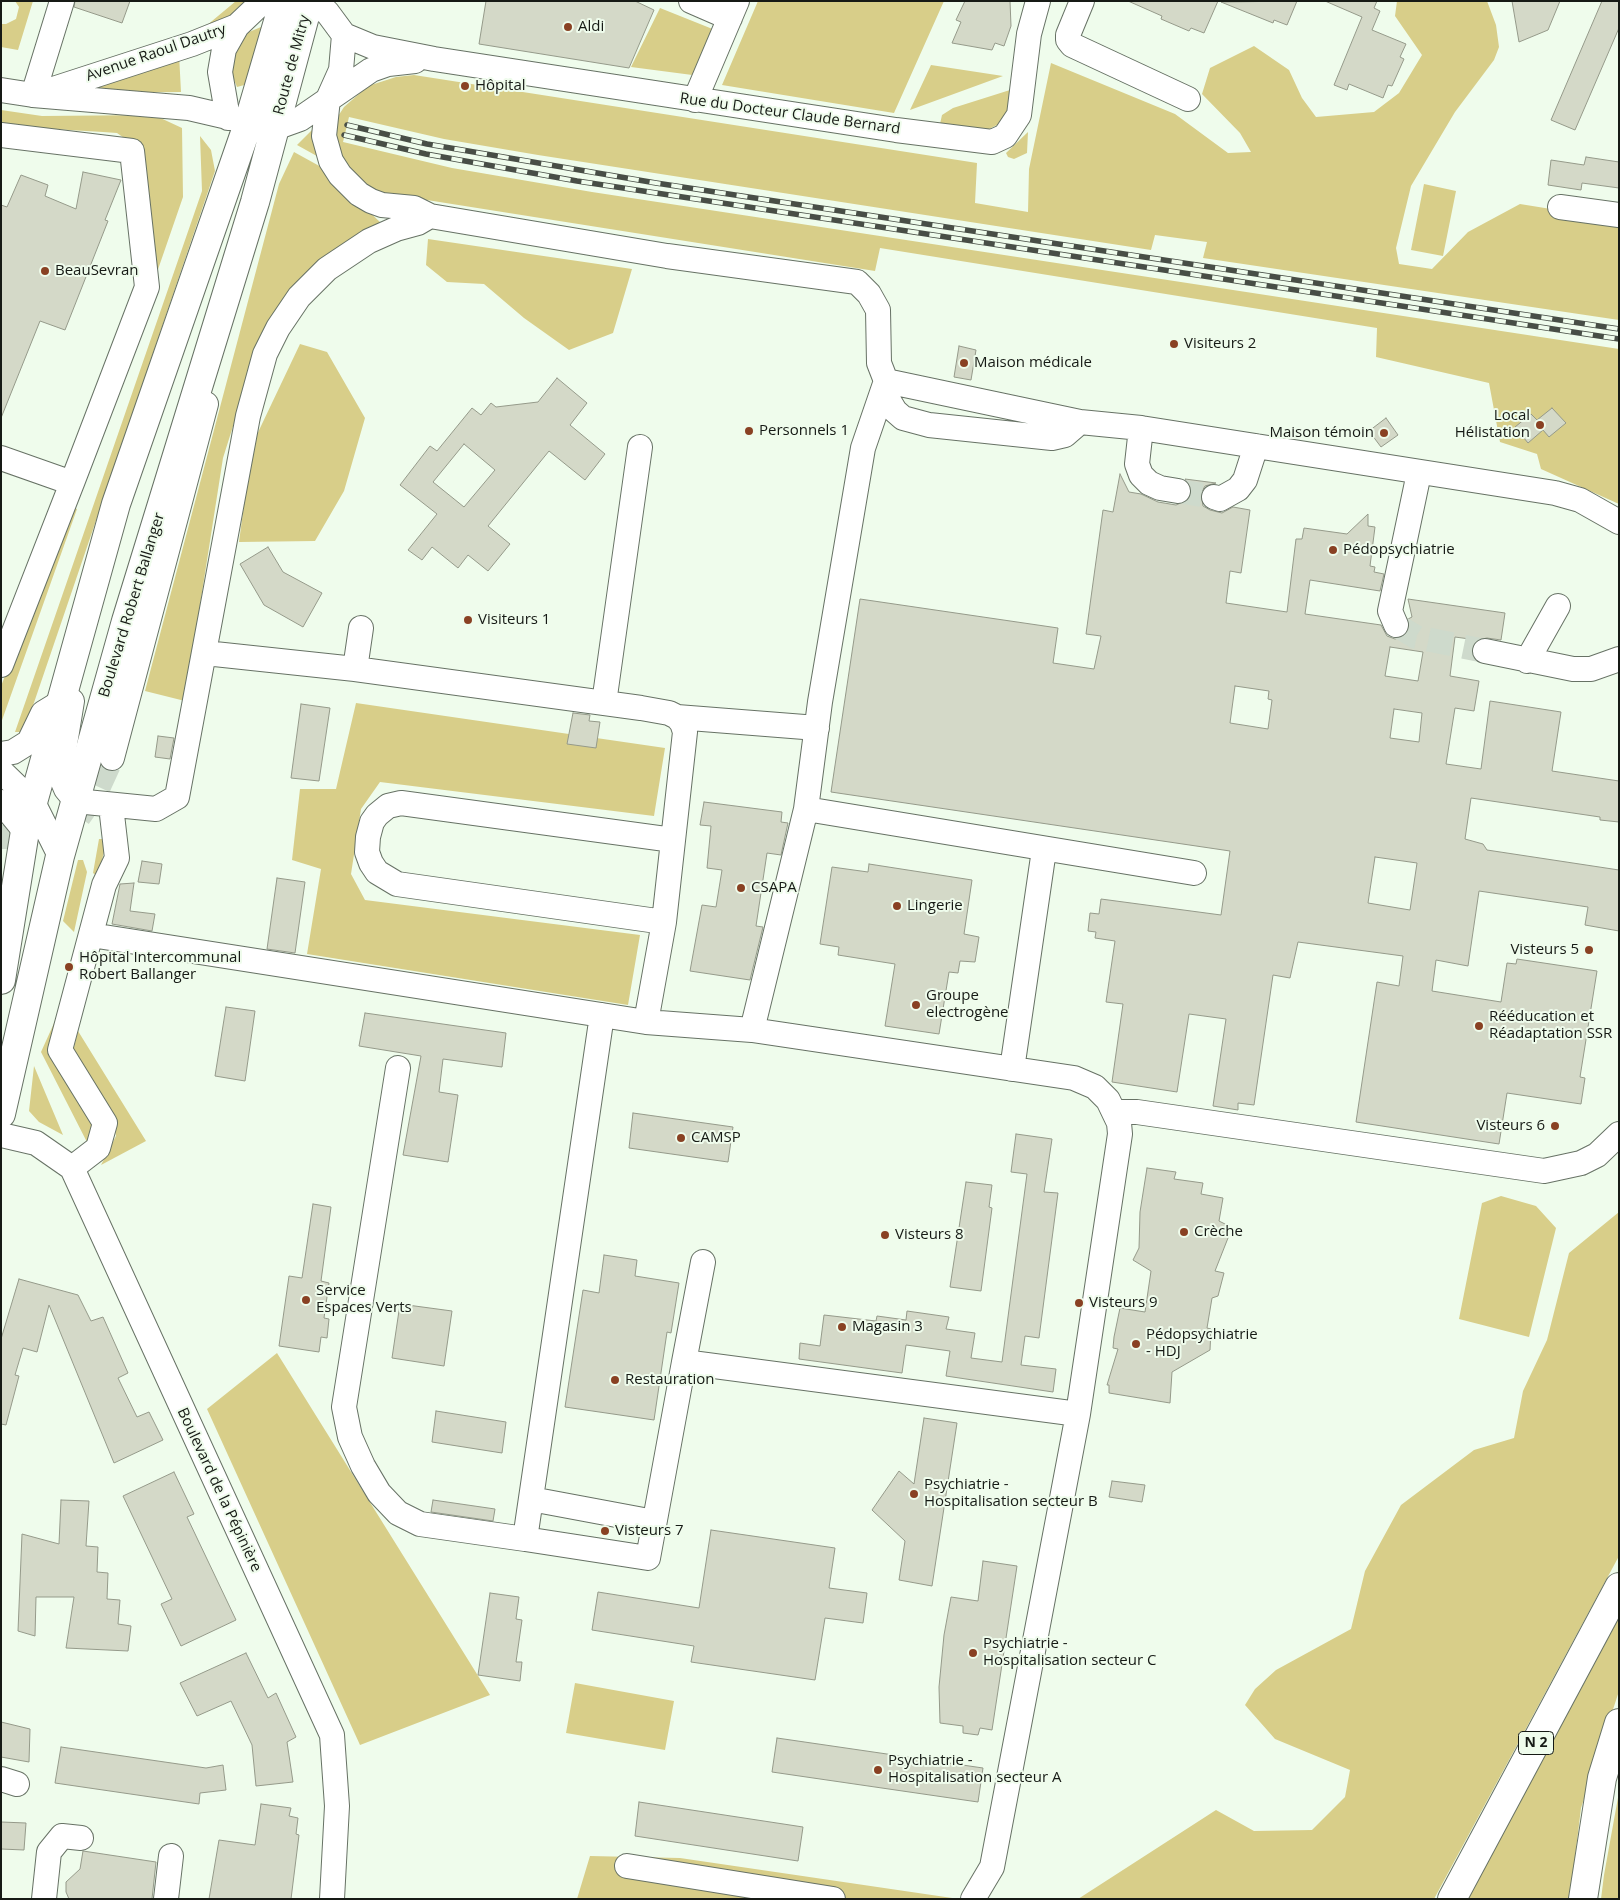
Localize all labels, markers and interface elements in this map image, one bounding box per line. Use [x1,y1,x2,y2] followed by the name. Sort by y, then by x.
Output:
[270,13,314,117] street label: Route de Mitry
[578,18,604,36] place label: Aldi
[84,21,228,85] street label: Avenue Raoul Dautry
[562,21,574,33] marker: Aldi
[475,77,526,95] place label: Hôpital
[459,80,471,92] marker: Hôpital
[679,90,901,138] street label: Rue du Docteur Claude Bernard
[55,262,138,280] place label: BeauSevran
[39,265,51,277] marker: BeauSevran
[1184,335,1256,353] place label: Visiteurs 2
[1168,338,1180,350] marker: Visiteurs 2
[974,354,1092,372] place label: Maison médicale
[958,357,970,369] marker: Maison médicale
[1455,407,1530,442] place label: Local Hélistation
[1534,419,1546,431] marker: Local Hélistation
[759,422,849,440] place label: Personnels 1
[1269,424,1374,442] place label: Maison témoin
[743,425,755,437] marker: Personnels 1
[1378,427,1390,439] marker: Maison témoin
[95,510,169,700] street label: Boulevard Robert Ballanger
[1343,541,1455,559] place label: Pédopsychiatrie
[1327,544,1339,556] marker: Pédopsychiatrie
[478,611,550,629] place label: Visiteurs 1
[462,614,474,626] marker: Visiteurs 1
[751,879,797,897] place label: CSAPA
[735,882,747,894] marker: CSAPA
[907,897,963,915] place label: Lingerie
[891,900,903,912] marker: Lingerie
[1510,941,1579,959] place label: Visteurs 5
[1583,944,1595,956] marker: Visteurs 5
[79,949,241,984] place label: Hôpital Intercommunal Robert Ballanger
[63,961,75,973] marker: Hôpital Intercommunal Robert Ballanger
[926,987,1009,1022] place label: Groupe electrogène
[910,999,922,1011] marker: Groupe electrogène
[1489,1008,1612,1043] place label: Rééducation et Réadaptation SSR
[1473,1020,1485,1032] marker: Rééducation et Réadaptation SSR
[1476,1117,1545,1135] place label: Visteurs 6
[1549,1120,1561,1132] marker: Visteurs 6
[691,1129,741,1147] place label: CAMSP
[675,1132,687,1144] marker: CAMSP
[1194,1223,1243,1241] place label: Crèche
[895,1226,964,1244] place label: Visteurs 8
[1178,1226,1190,1238] marker: Crèche
[879,1229,891,1241] marker: Visteurs 8
[316,1282,412,1317] place label: Service Espaces Verts
[300,1294,312,1306] marker: Service Espaces Verts
[1089,1294,1158,1312] place label: Visteurs 9
[1073,1297,1085,1309] marker: Visteurs 9
[852,1318,923,1336] place label: Magasin 3
[836,1321,848,1333] marker: Magasin 3
[1146,1326,1258,1361] place label: Pédopsychiatrie - HDJ
[1130,1338,1142,1350] marker: Pédopsychiatrie - HDJ
[625,1371,715,1389] place label: Restauration
[609,1374,621,1386] marker: Restauration
[173,1405,265,1575] street label: Boulevard de la Pépinière
[924,1476,1098,1511] place label: Psychiatrie - Hospitalisation secteur B
[908,1488,920,1500] marker: Psychiatrie - Hospitalisation secteur B
[615,1522,684,1540] place label: Visteurs 7
[599,1525,611,1537] marker: Visteurs 7
[983,1635,1156,1670] place label: Psychiatrie - Hospitalisation secteur C
[967,1647,979,1659] marker: Psychiatrie - Hospitalisation secteur C
[1518,1732,1554,1755] road number: N 2
[888,1752,1061,1787] place label: Psychiatrie - Hospitalisation secteur A
[872,1764,884,1776] marker: Psychiatrie - Hospitalisation secteur A

